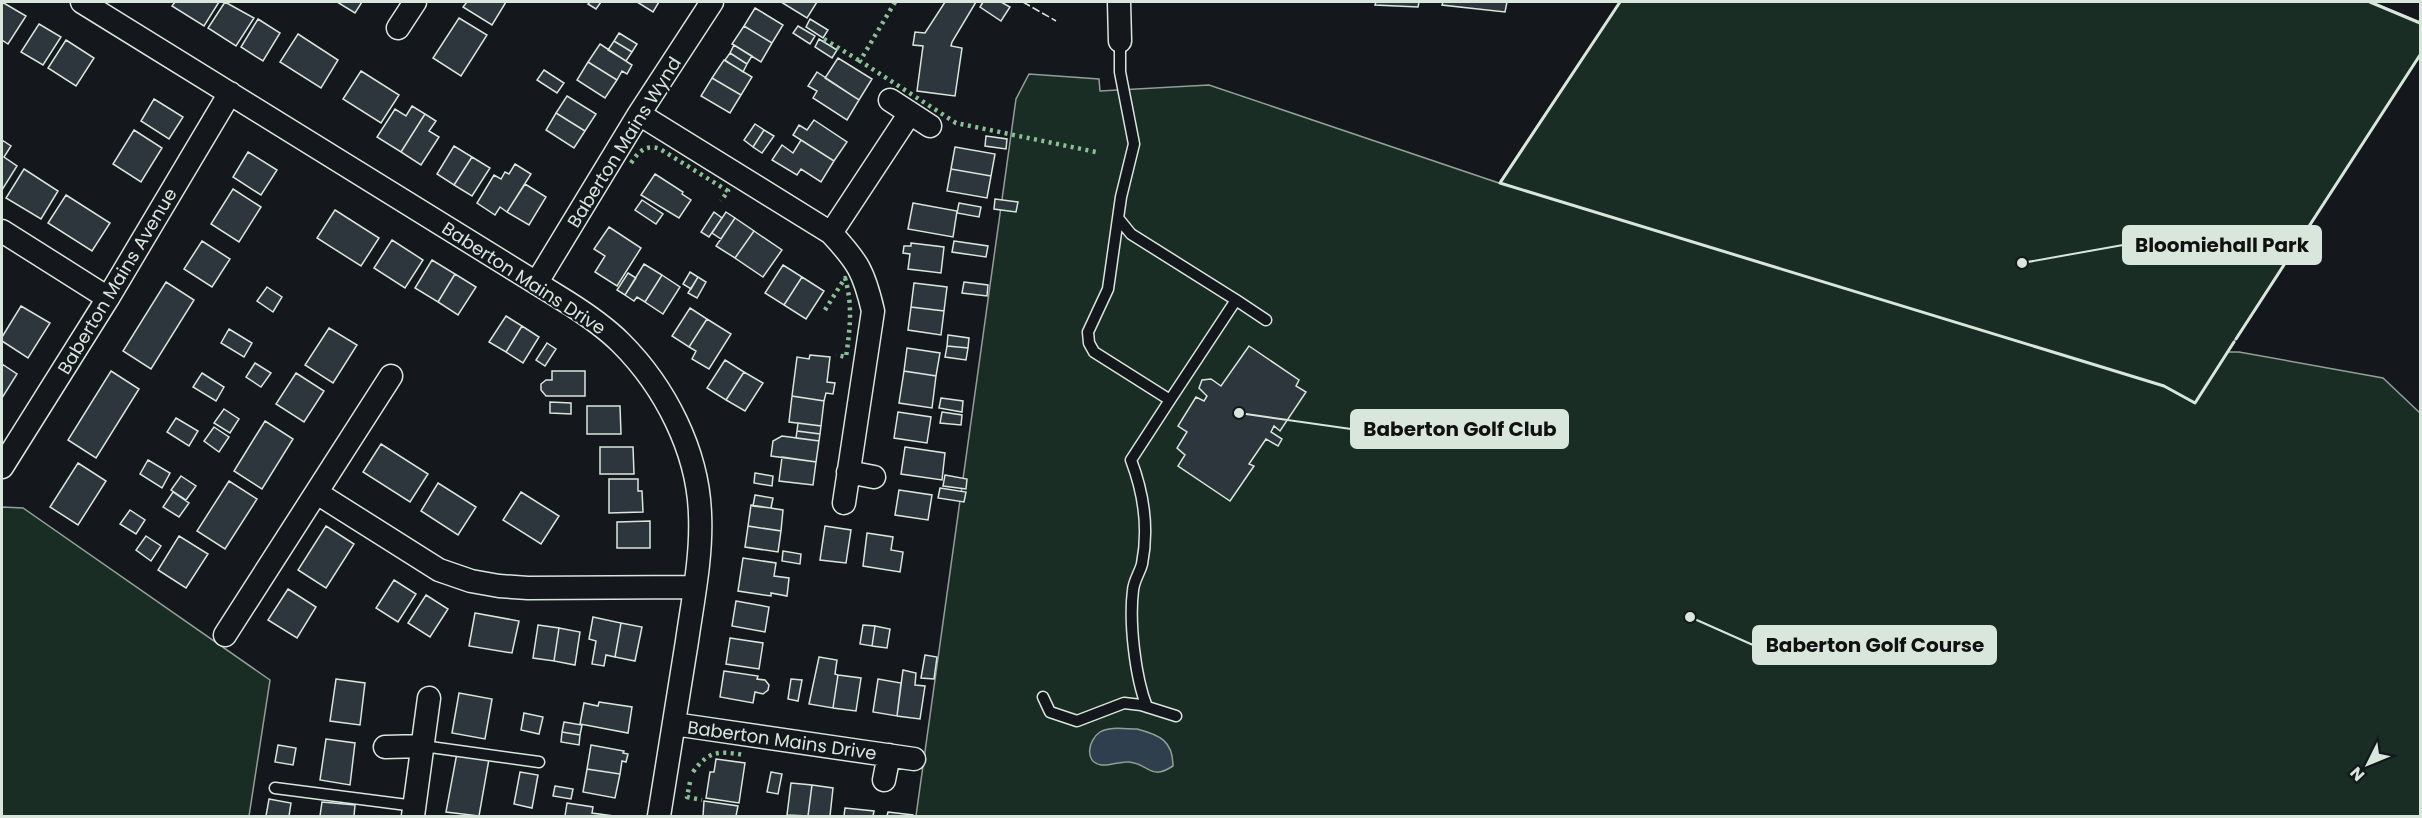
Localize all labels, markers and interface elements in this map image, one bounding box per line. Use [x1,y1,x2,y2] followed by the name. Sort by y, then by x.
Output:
[561,52,687,232] street label: Baberton Mains Wynd
[51,183,183,379] street label: Baberton Mains Avenue
[437,216,611,340] street label: Baberton Mains Drive
[2123,226,2321,264] callout: Bloomiehall Park
[2135,231,2310,259] text: Bloomiehall Park
[1351,410,1568,448] callout: Baberton Golf Club
[1363,415,1557,443] text: Baberton Golf Club
[1753,626,1996,664] callout: Baberton Golf Course
[1766,631,1984,659] text: Baberton Golf Course
[686,714,878,766] street label: Baberton Mains Drive
[2338,734,2398,794] north arrow
[2345,762,2370,786] text: N

